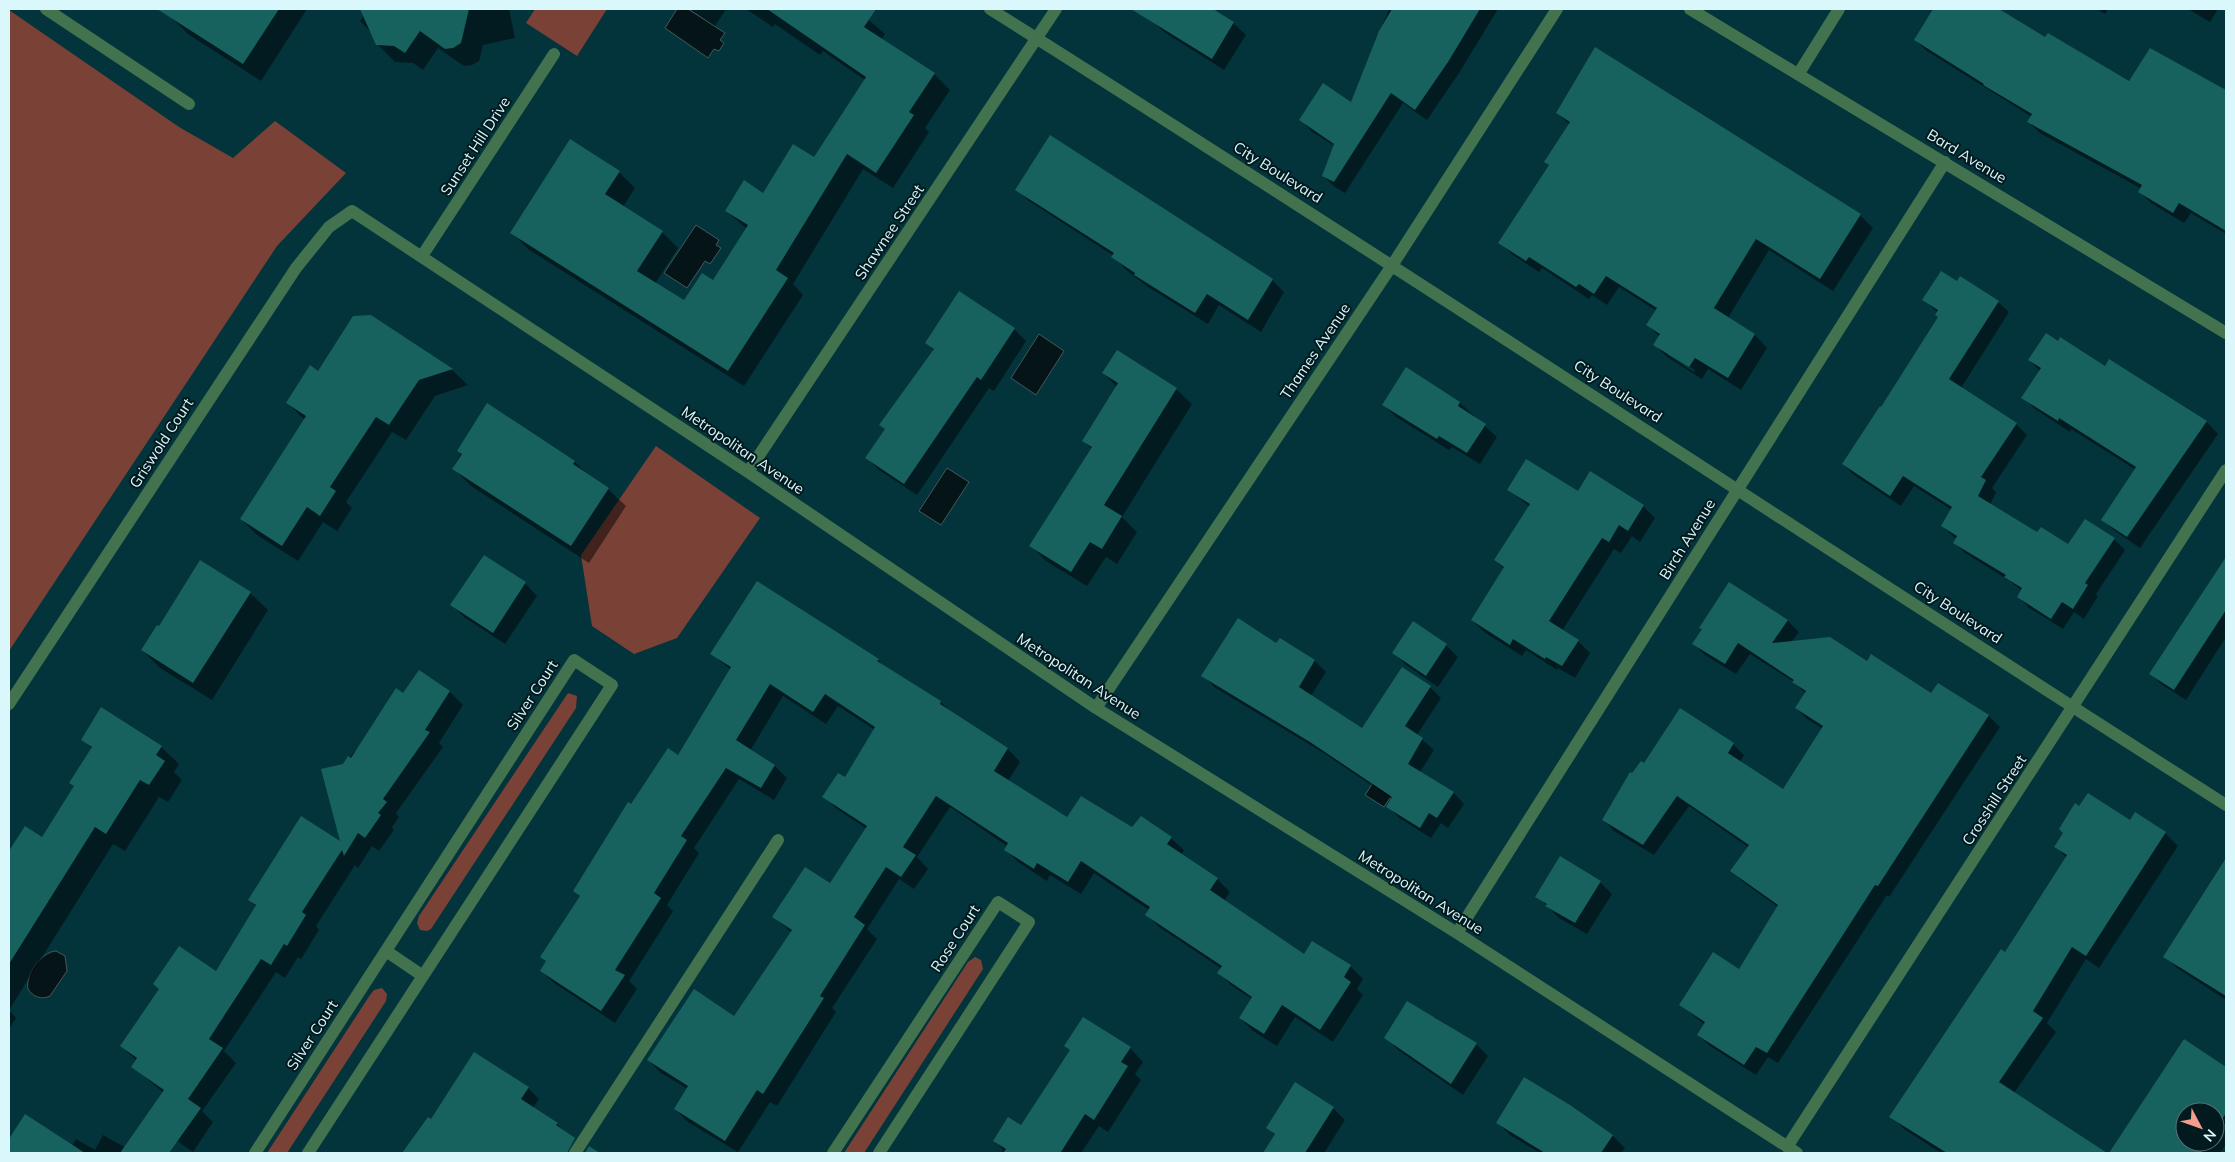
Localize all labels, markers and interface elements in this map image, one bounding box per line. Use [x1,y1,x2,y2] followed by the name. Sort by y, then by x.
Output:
[436,93,514,199] street label: Sunset Hill Drive
[1924,125,2010,187] street label: Bard Avenue
[1230,137,1326,207] street label: City Boulevard
[850,181,928,283] street label: Shawnee Street
[1276,299,1354,403] street label: Thames Avenue
[1570,355,1666,427] street label: City Boulevard
[125,395,197,491] street label: Griswold Court
[678,402,808,498] street label: Metropolitan Avenue
[1655,495,1719,583] street label: Birch Avenue
[1910,576,2006,648] street label: City Boulevard
[1013,629,1145,723] street label: Metropolitan Avenue
[502,656,562,734] street label: Silver Court
[1958,751,2030,849] street label: Crosshill Street
[1355,846,1487,938] street label: Metropolitan Avenue
[926,901,984,975] street label: Rose Court
[282,996,342,1074] street label: Silver Court
[2175,1102,2225,1152] north arrow
[2200,1126,2220,1145] text: N

